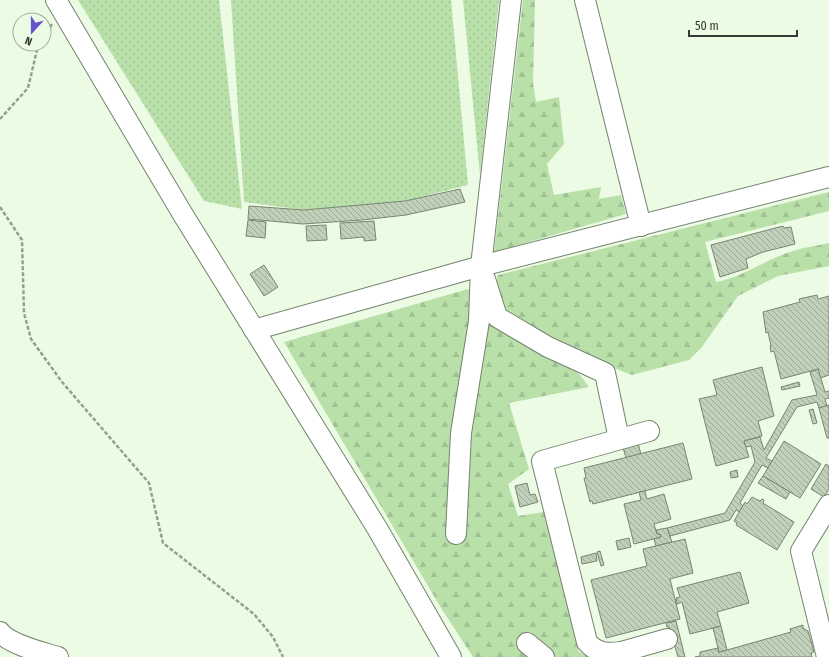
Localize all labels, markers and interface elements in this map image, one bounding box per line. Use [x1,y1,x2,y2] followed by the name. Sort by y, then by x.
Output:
[12,12,52,52] north arrow
[689,12,797,38] scale bar
[695,19,719,33] text: 50 m
[23,34,34,48] text: N

